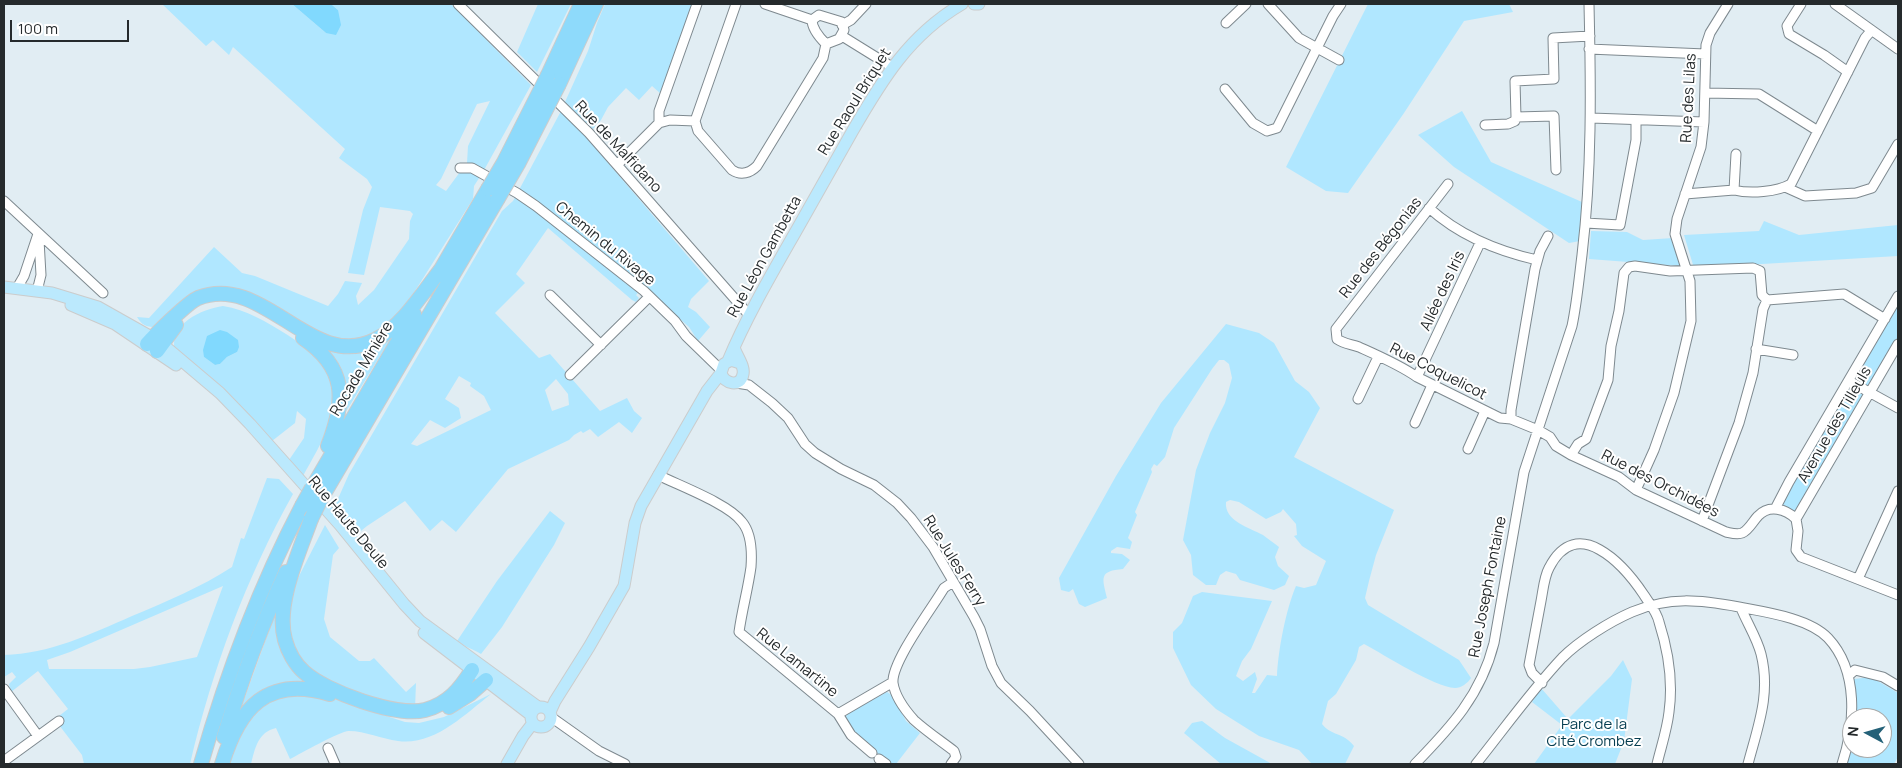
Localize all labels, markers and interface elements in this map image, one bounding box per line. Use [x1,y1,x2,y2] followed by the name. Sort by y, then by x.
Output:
[12,10,131,42] scale bar
[18,18,58,39] text: 100 m
[815,45,895,159] street label: Rue Raoul Briquet
[1678,53,1700,143] street label: Rue des Lilas
[571,97,665,197] street label: Rue de Malfidano
[724,193,806,321] street label: Rue Léon Gambetta
[1336,194,1426,302] street label: Rue des Bégonias
[551,198,659,290] street label: Chemin du Rivage
[1417,248,1469,334] street label: Allée des Iris
[327,319,397,419] street label: Rocade Minière
[1387,340,1489,404] street label: Rue Coquelicot
[1794,364,1876,486] street label: Avenue des Tilleuls
[1598,447,1722,521] street label: Rue des Orchidées
[304,473,392,573] street label: Rue Haute Deule
[919,512,989,610] street label: Rue Jules Ferry
[1465,515,1511,659] street label: Rue Joseph Fontaine
[753,625,841,701] street label: Rue Lamartine
[1842,708,1892,758] north arrow
[1546,716,1642,751] park label: Parc de la Cité Crombez
[1843,725,1863,737] text: N

